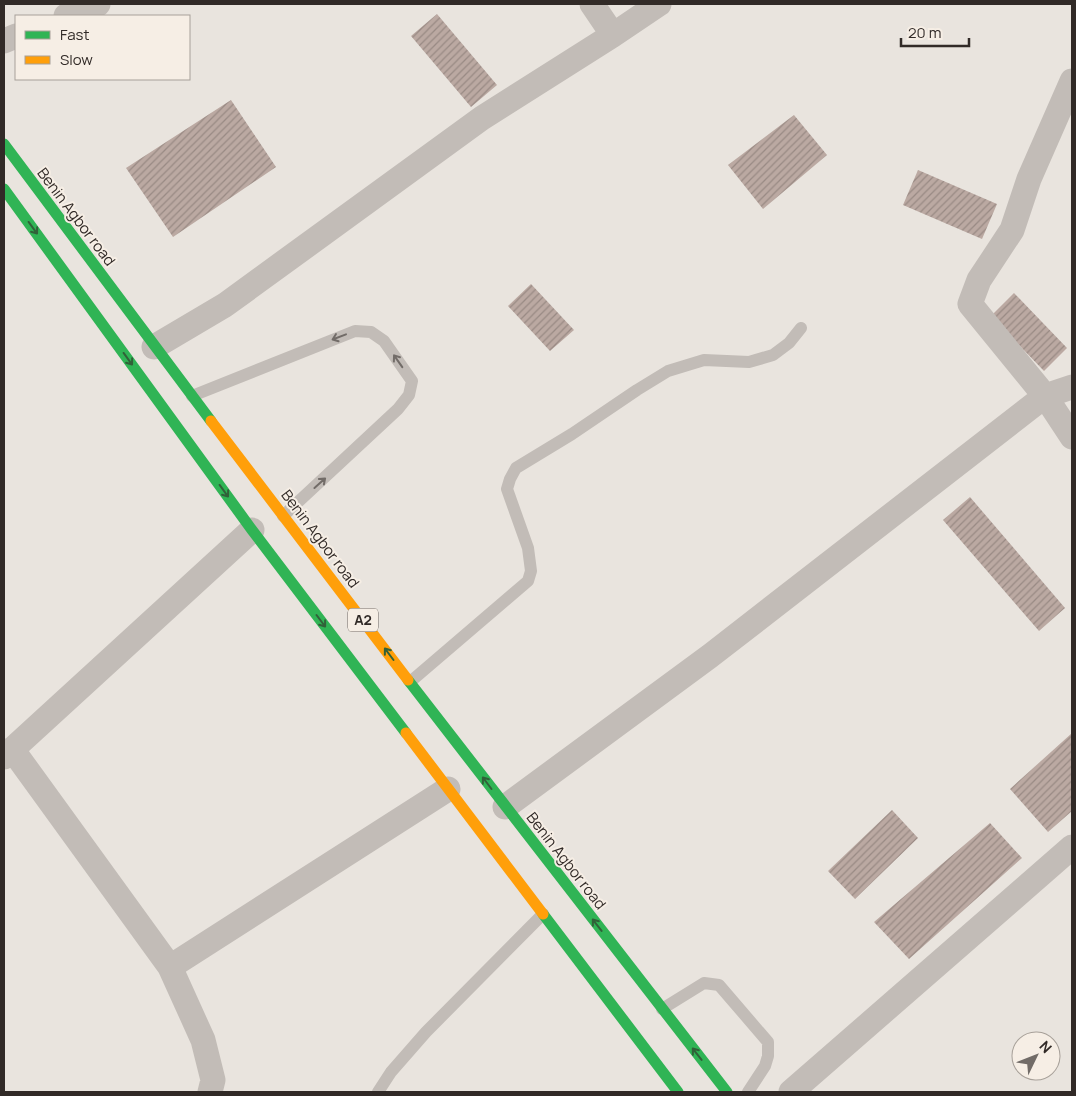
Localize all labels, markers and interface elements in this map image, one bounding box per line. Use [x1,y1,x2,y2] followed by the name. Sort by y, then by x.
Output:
[15,15,190,80] legend
[901,15,968,47] scale bar
[908,22,941,43] text: 20 m
[60,24,89,45] text: Fast
[60,49,93,70] text: Slow
[33,163,120,270] street label: Benin Agbor road
[27,221,38,234] one-way arrow
[332,333,347,342] one-way arrow
[123,352,134,366] one-way arrow
[393,354,403,368] one-way arrow
[313,477,326,489] one-way arrow
[219,484,229,498] one-way arrow
[277,485,364,592] street label: Benin Agbor road
[348,608,378,632] road number: A2
[316,614,326,628] one-way arrow
[383,648,394,661] one-way arrow
[482,776,492,790] one-way arrow
[522,808,611,914] street label: Benin Agbor road
[592,919,603,932] one-way arrow
[1011,1031,1061,1081] north arrow
[1035,1037,1056,1057] text: N
[691,1048,702,1061] one-way arrow

